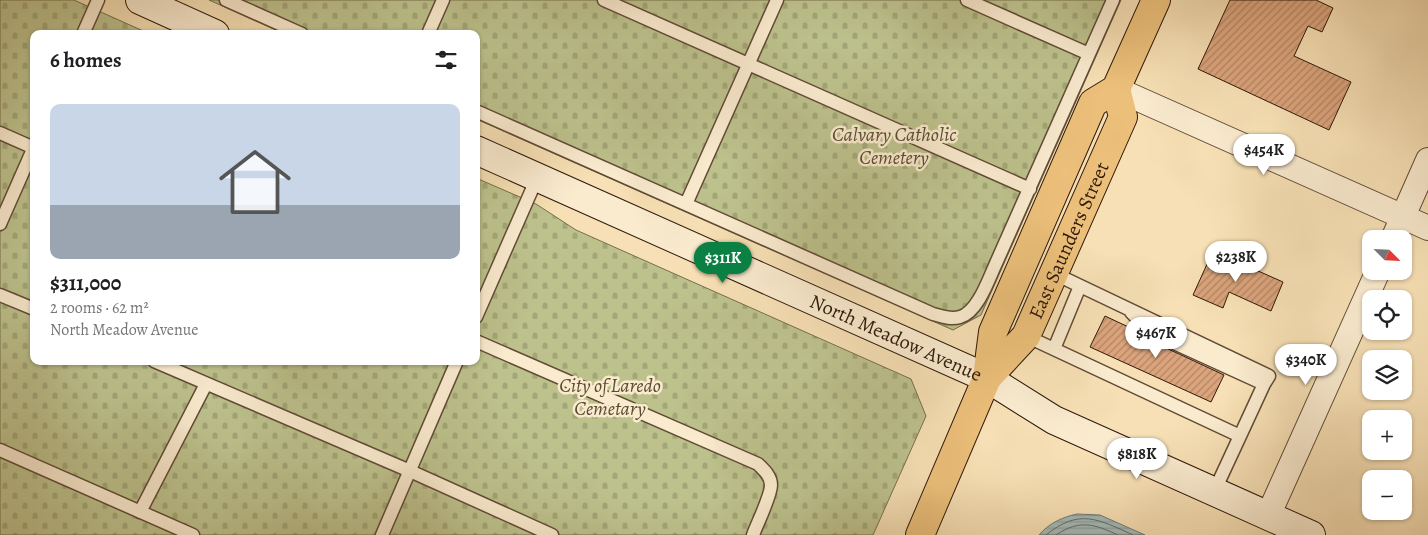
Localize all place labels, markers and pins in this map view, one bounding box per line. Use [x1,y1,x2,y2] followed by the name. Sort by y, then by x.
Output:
[1229,134,1299,176] pin: $454K
[1201,240,1271,283] pin: $238K
[688,242,758,284] pin: $311K
[1121,316,1191,359] pin: $467K
[1271,344,1341,386] pin: $340K
[1102,438,1172,480] pin: $818K

